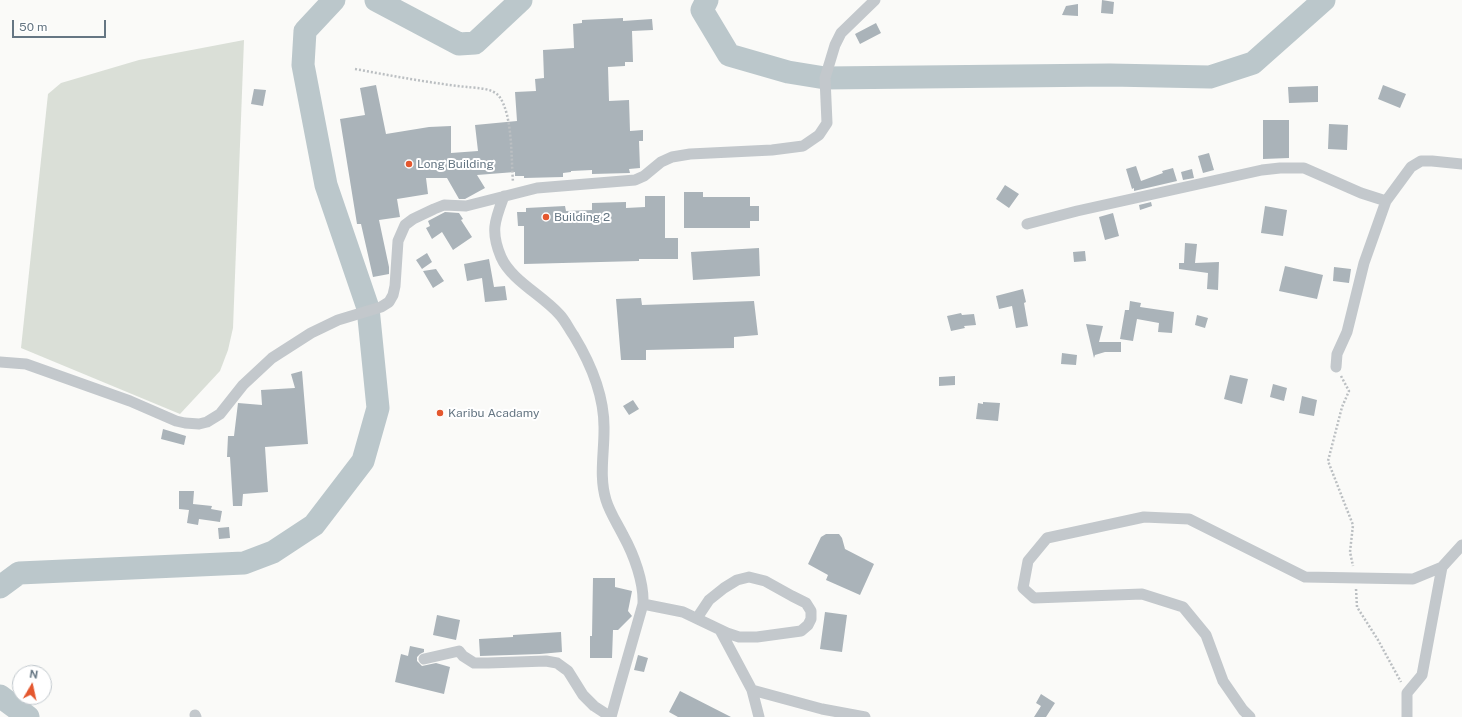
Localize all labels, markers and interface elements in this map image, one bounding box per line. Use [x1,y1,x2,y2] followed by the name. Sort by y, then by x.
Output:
[14,12,108,38] scale bar
[19,20,47,34] text: 50 m
[417,157,494,171] place label: Long Building
[404,159,414,169] marker: Long Building
[554,210,610,224] place label: Building 2
[541,212,551,222] marker: Building 2
[448,406,539,420] place label: Karibu Acadamy
[435,408,445,418] marker: Karibu Acadamy
[12,665,52,705] north arrow
[29,668,39,681] text: N

